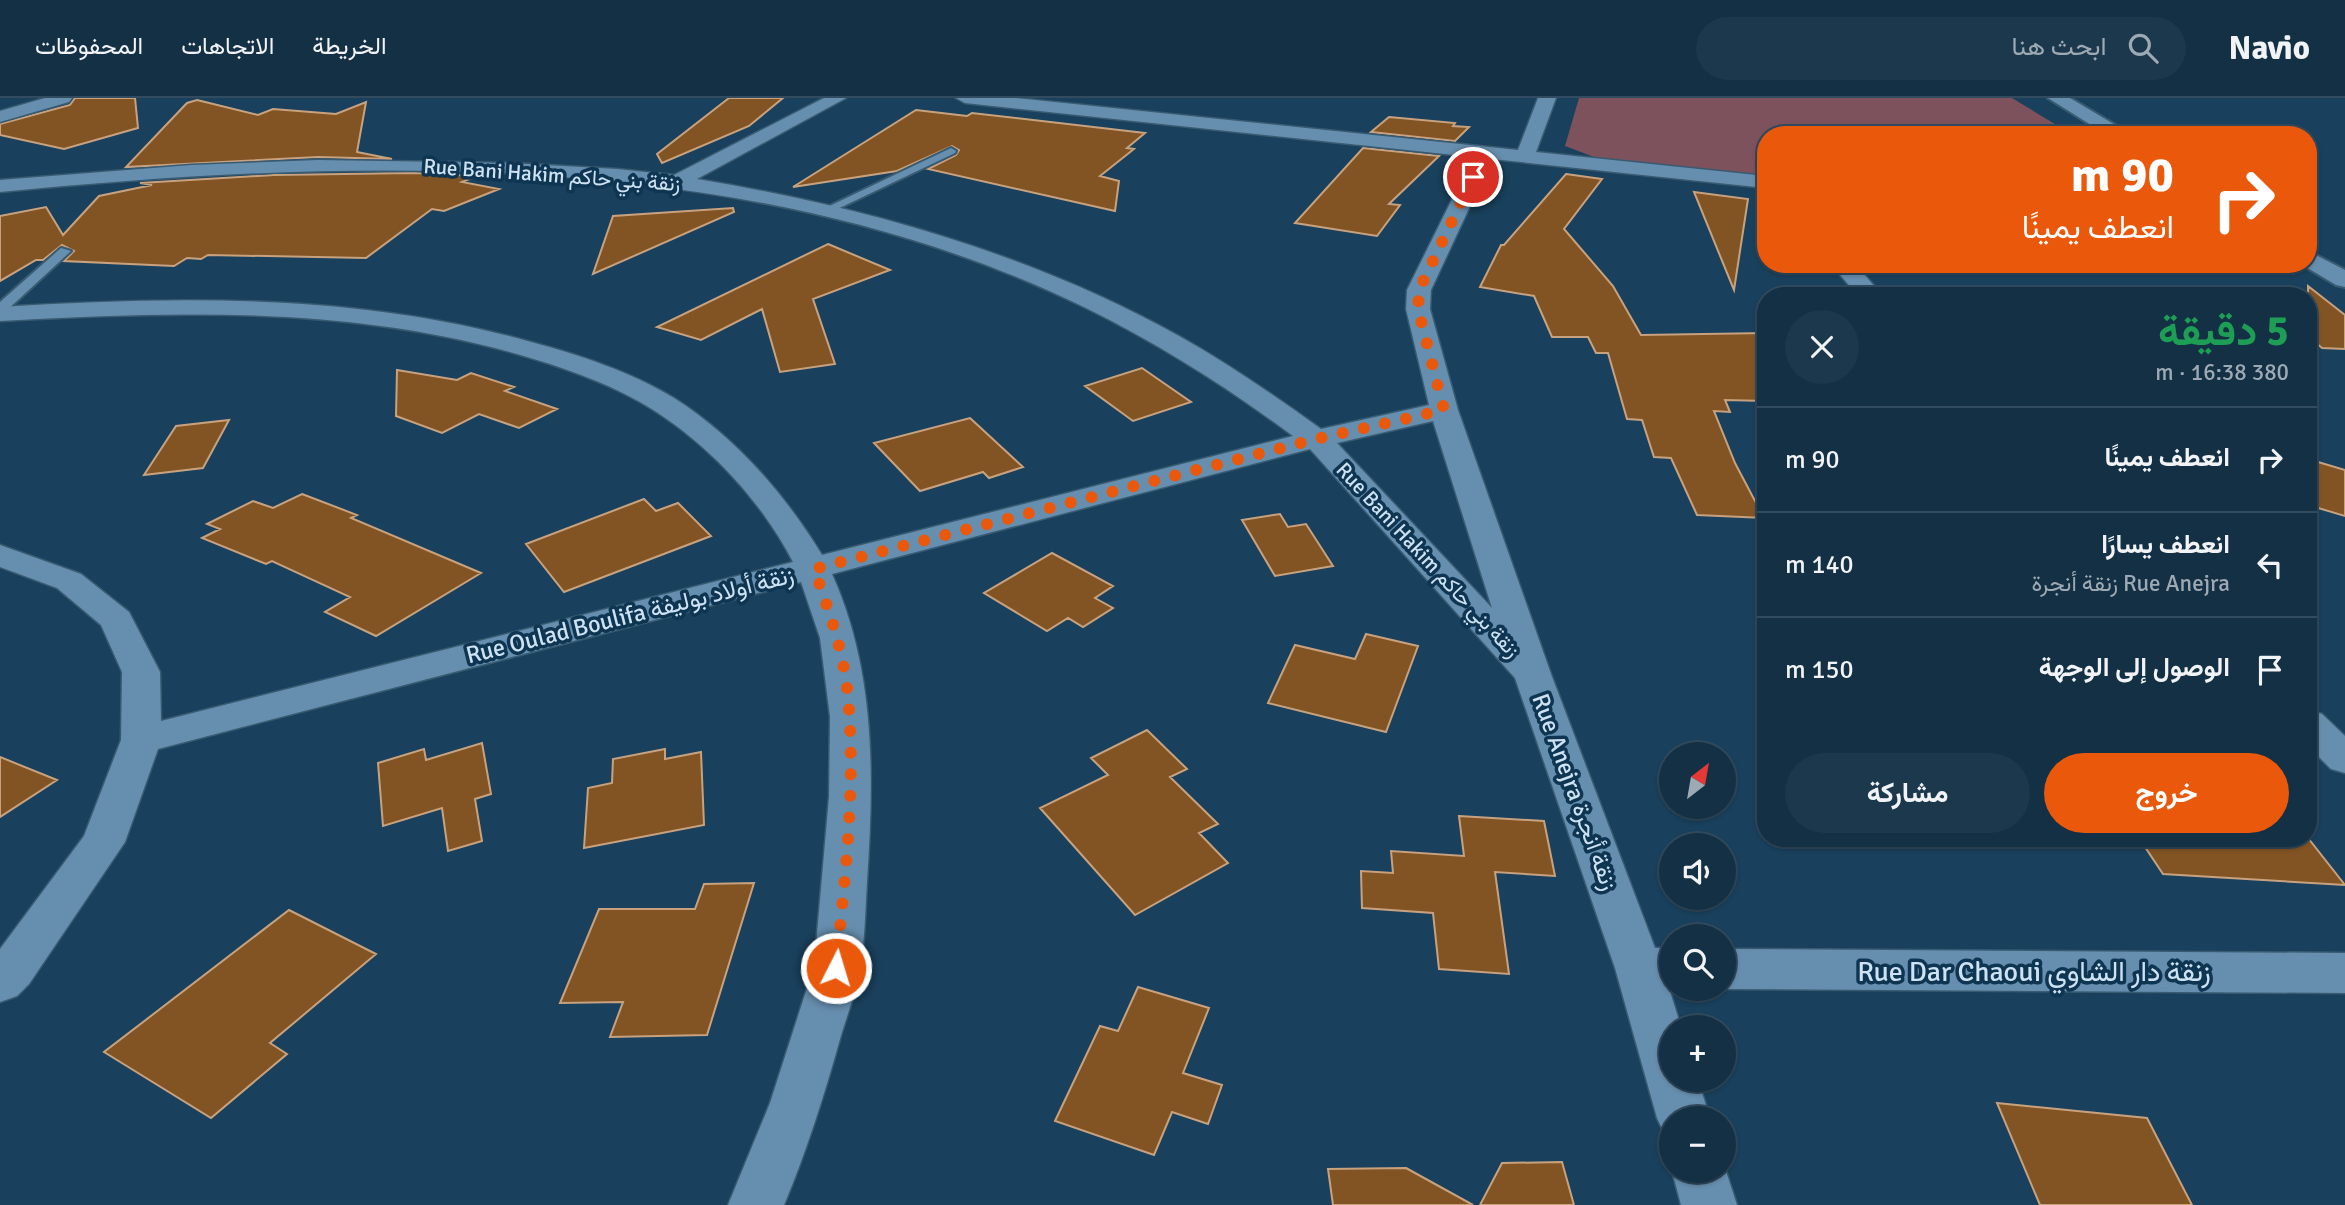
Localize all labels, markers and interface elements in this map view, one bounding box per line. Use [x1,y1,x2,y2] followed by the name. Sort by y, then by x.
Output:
[1696,17,2186,80] search box
[2228,28,2310,69] text: Navio
[2124,29,2162,67] icon: search
[35,31,143,61] text: المحفوظات
[181,31,274,61] text: الاتجاهات
[312,31,387,61] text: الخريطة
[2012,31,2106,63] text: ابحث هنا
[2071,145,2174,205] text: 90 m
[1443,147,1503,207] pin
[422,153,681,201] street label: Rue Bani Hakim زنقة بني حاكم
[2198,154,2289,245] icon: right
[1454,158,1492,196] icon: arrive
[2022,208,2174,247] text: انعطف يمينًا
[2158,306,2289,357] text: 5 دقيقة
[1785,310,1859,384] button: close
[2155,358,2289,387] text: 380 m · 16:38
[2251,441,2289,479] icon: right
[2104,442,2230,474] text: انعطف يمينًا
[1785,444,1840,476] text: 90 m
[1328,457,1525,666] street label: Rue Bani Hakim زنقة بني حاكم
[2101,529,2230,561] text: انعطف يسارًا
[2251,546,2289,584] icon: left
[1785,549,1854,581] text: 140 m
[463,560,797,670] street label: Rue Oulad Boulifa زنقة أولاد بوليفة
[2031,569,2230,598] text: Rue Anejra زنقة أنجرة
[2251,651,2289,689] icon: arrive
[2039,652,2230,684] text: الوصول إلى الوجهة
[1785,654,1854,686] text: 150 m
[1525,689,1625,895] street label: Rue Anejra زنقة أنجرة
[1659,742,1736,819] north arrow
[1659,742,1736,1183] map controls
[1785,753,2030,833] button: مشاركة
[2044,753,2289,833] button: خروج
[1659,833,1736,910] button: sound
[1659,924,1736,1001] button: search
[799,931,873,1005] position arrow
[1857,955,2211,994] street label: Rue Dar Chaoui زنقة دار الشاوي
[1659,1015,1736,1092] button: +
[1659,1106,1736,1183] button: −

